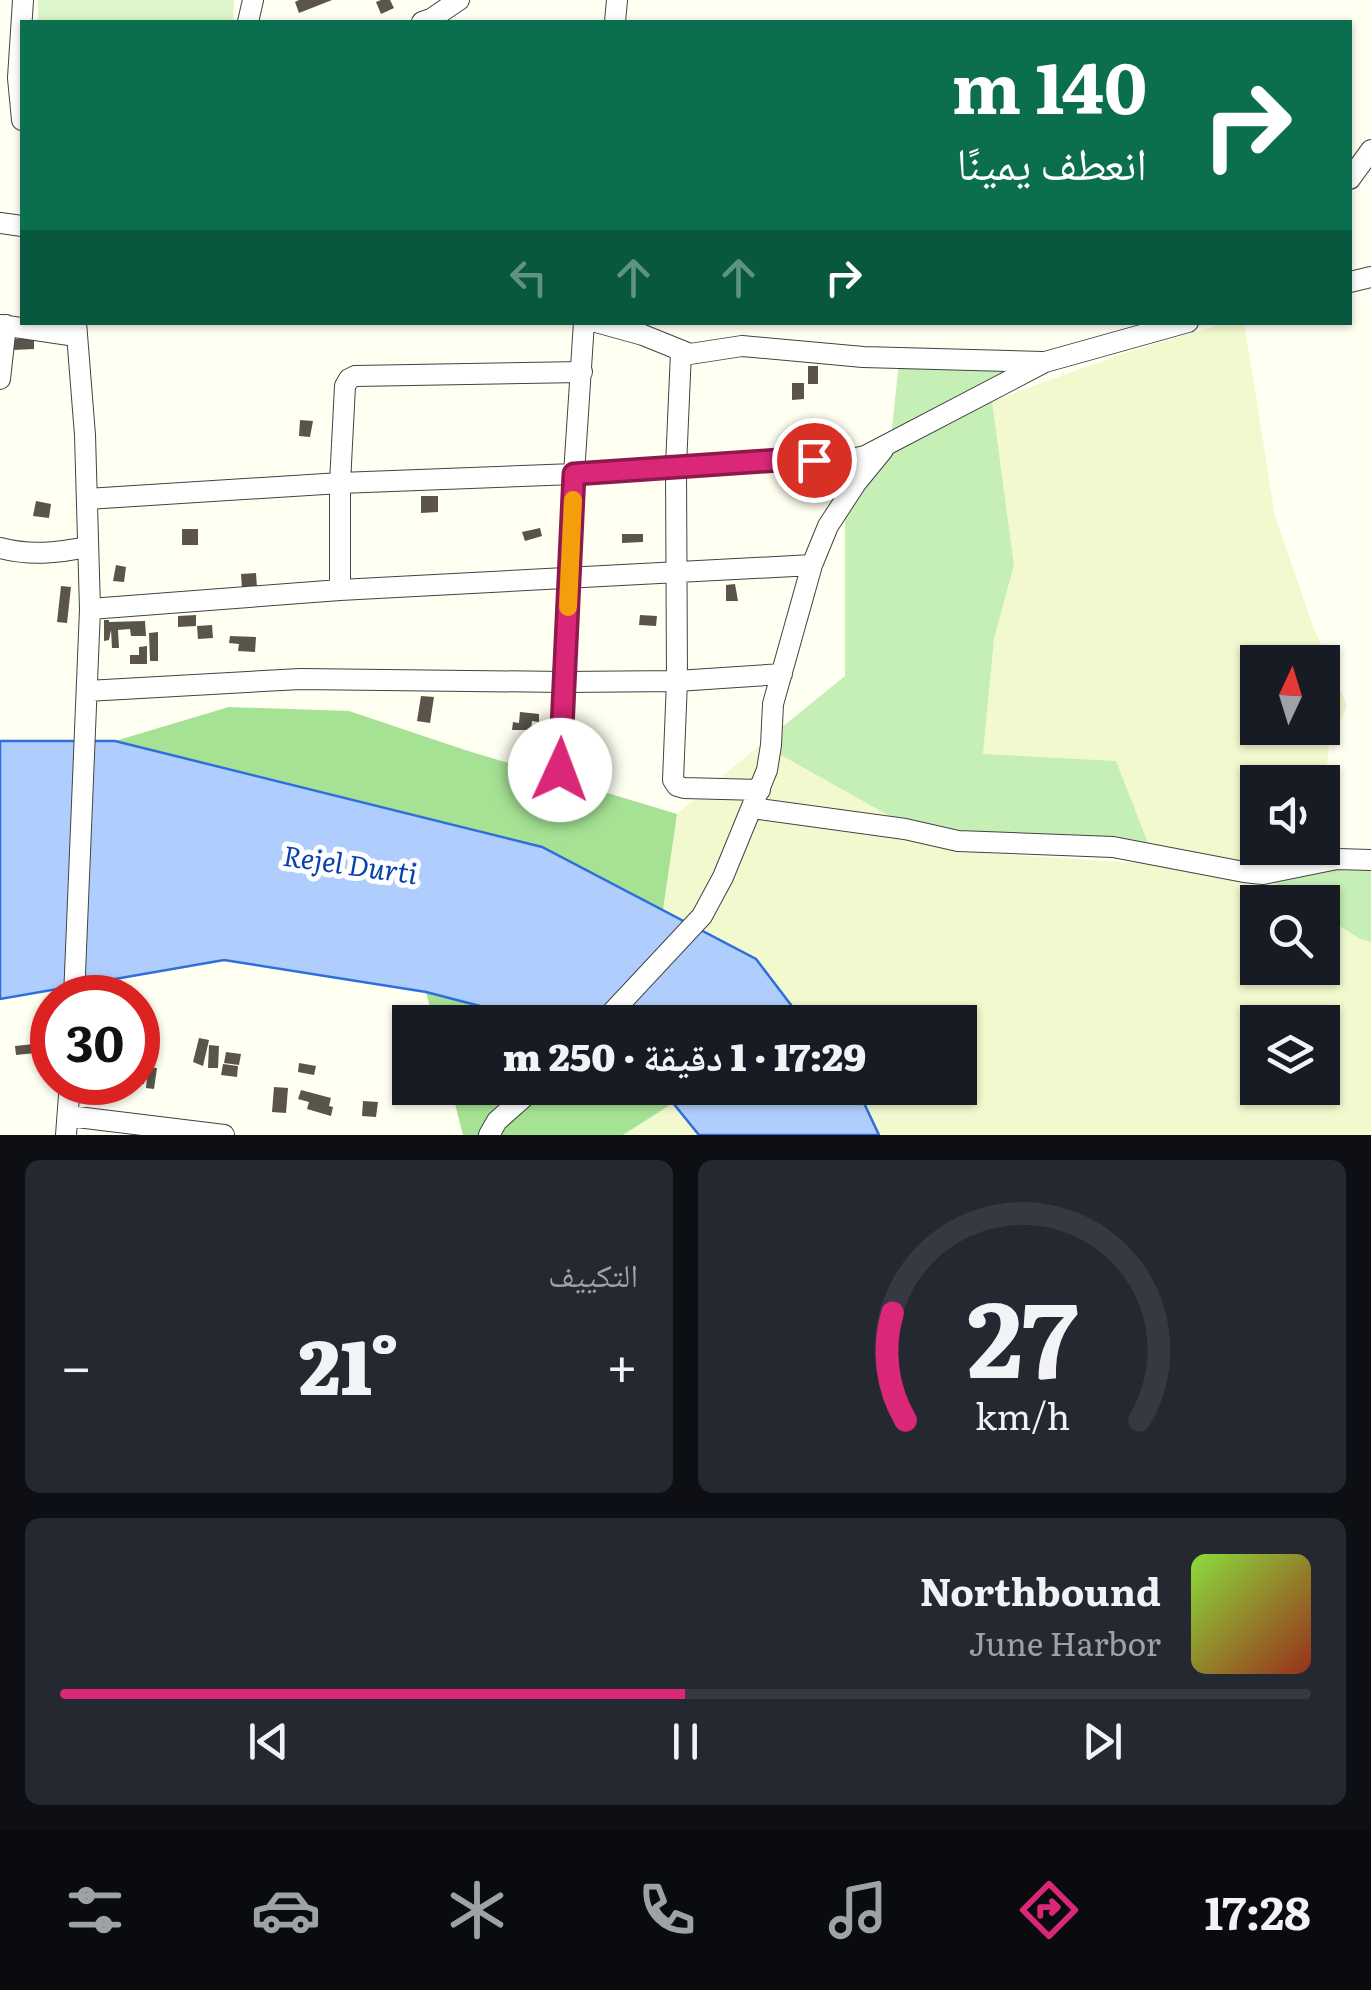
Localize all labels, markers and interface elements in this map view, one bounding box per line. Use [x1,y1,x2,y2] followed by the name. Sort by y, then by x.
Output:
[952,32,1147,136] text: 140 m
[1182,60,1312,190] icon: right
[956,127,1147,194] text: انعطف يمينًا
[501,250,556,305] icon: left
[606,250,661,305] icon: ahead
[711,250,766,305] icon: ahead
[816,250,871,305] icon: right
[772,418,857,503] pin
[787,433,842,488] icon: arrive
[1240,645,1340,745] north arrow
[1240,645,1340,1105] map controls
[508,718,612,822] position arrow
[1240,765,1340,865] button: sound
[280,833,421,893] water label: Rejel Durti
[1240,885,1340,985] button: search
[30,975,160,1105] speed limit sign: 30
[1240,1005,1340,1105] button: layers
[503,1026,866,1083] text: 17:29 · 1 دقيقة · 250 m
[548,1249,638,1297] text: التكييف
[966,1256,1078,1410] text: 27
[299,1307,399,1418] text: 21°
[60,1322,92,1404] text: −
[606,1322,638,1404] text: +
[974,1388,1070,1441] text: km/h
[920,1561,1161,1618] text: Northbound
[969,1618,1161,1666] text: June Harbor
[241,1714,296,1769] icon: previous
[658,1714,713,1769] icon: pause
[1075,1714,1130,1769] icon: next
[60,1875,130,1945] icon: filters
[251,1875,321,1945] icon: car
[442,1875,512,1945] icon: climate
[632,1875,702,1945] icon: phone
[823,1875,893,1945] icon: music
[1014,1875,1084,1945] icon: directions
[1204,1877,1311,1944] text: 17:28

